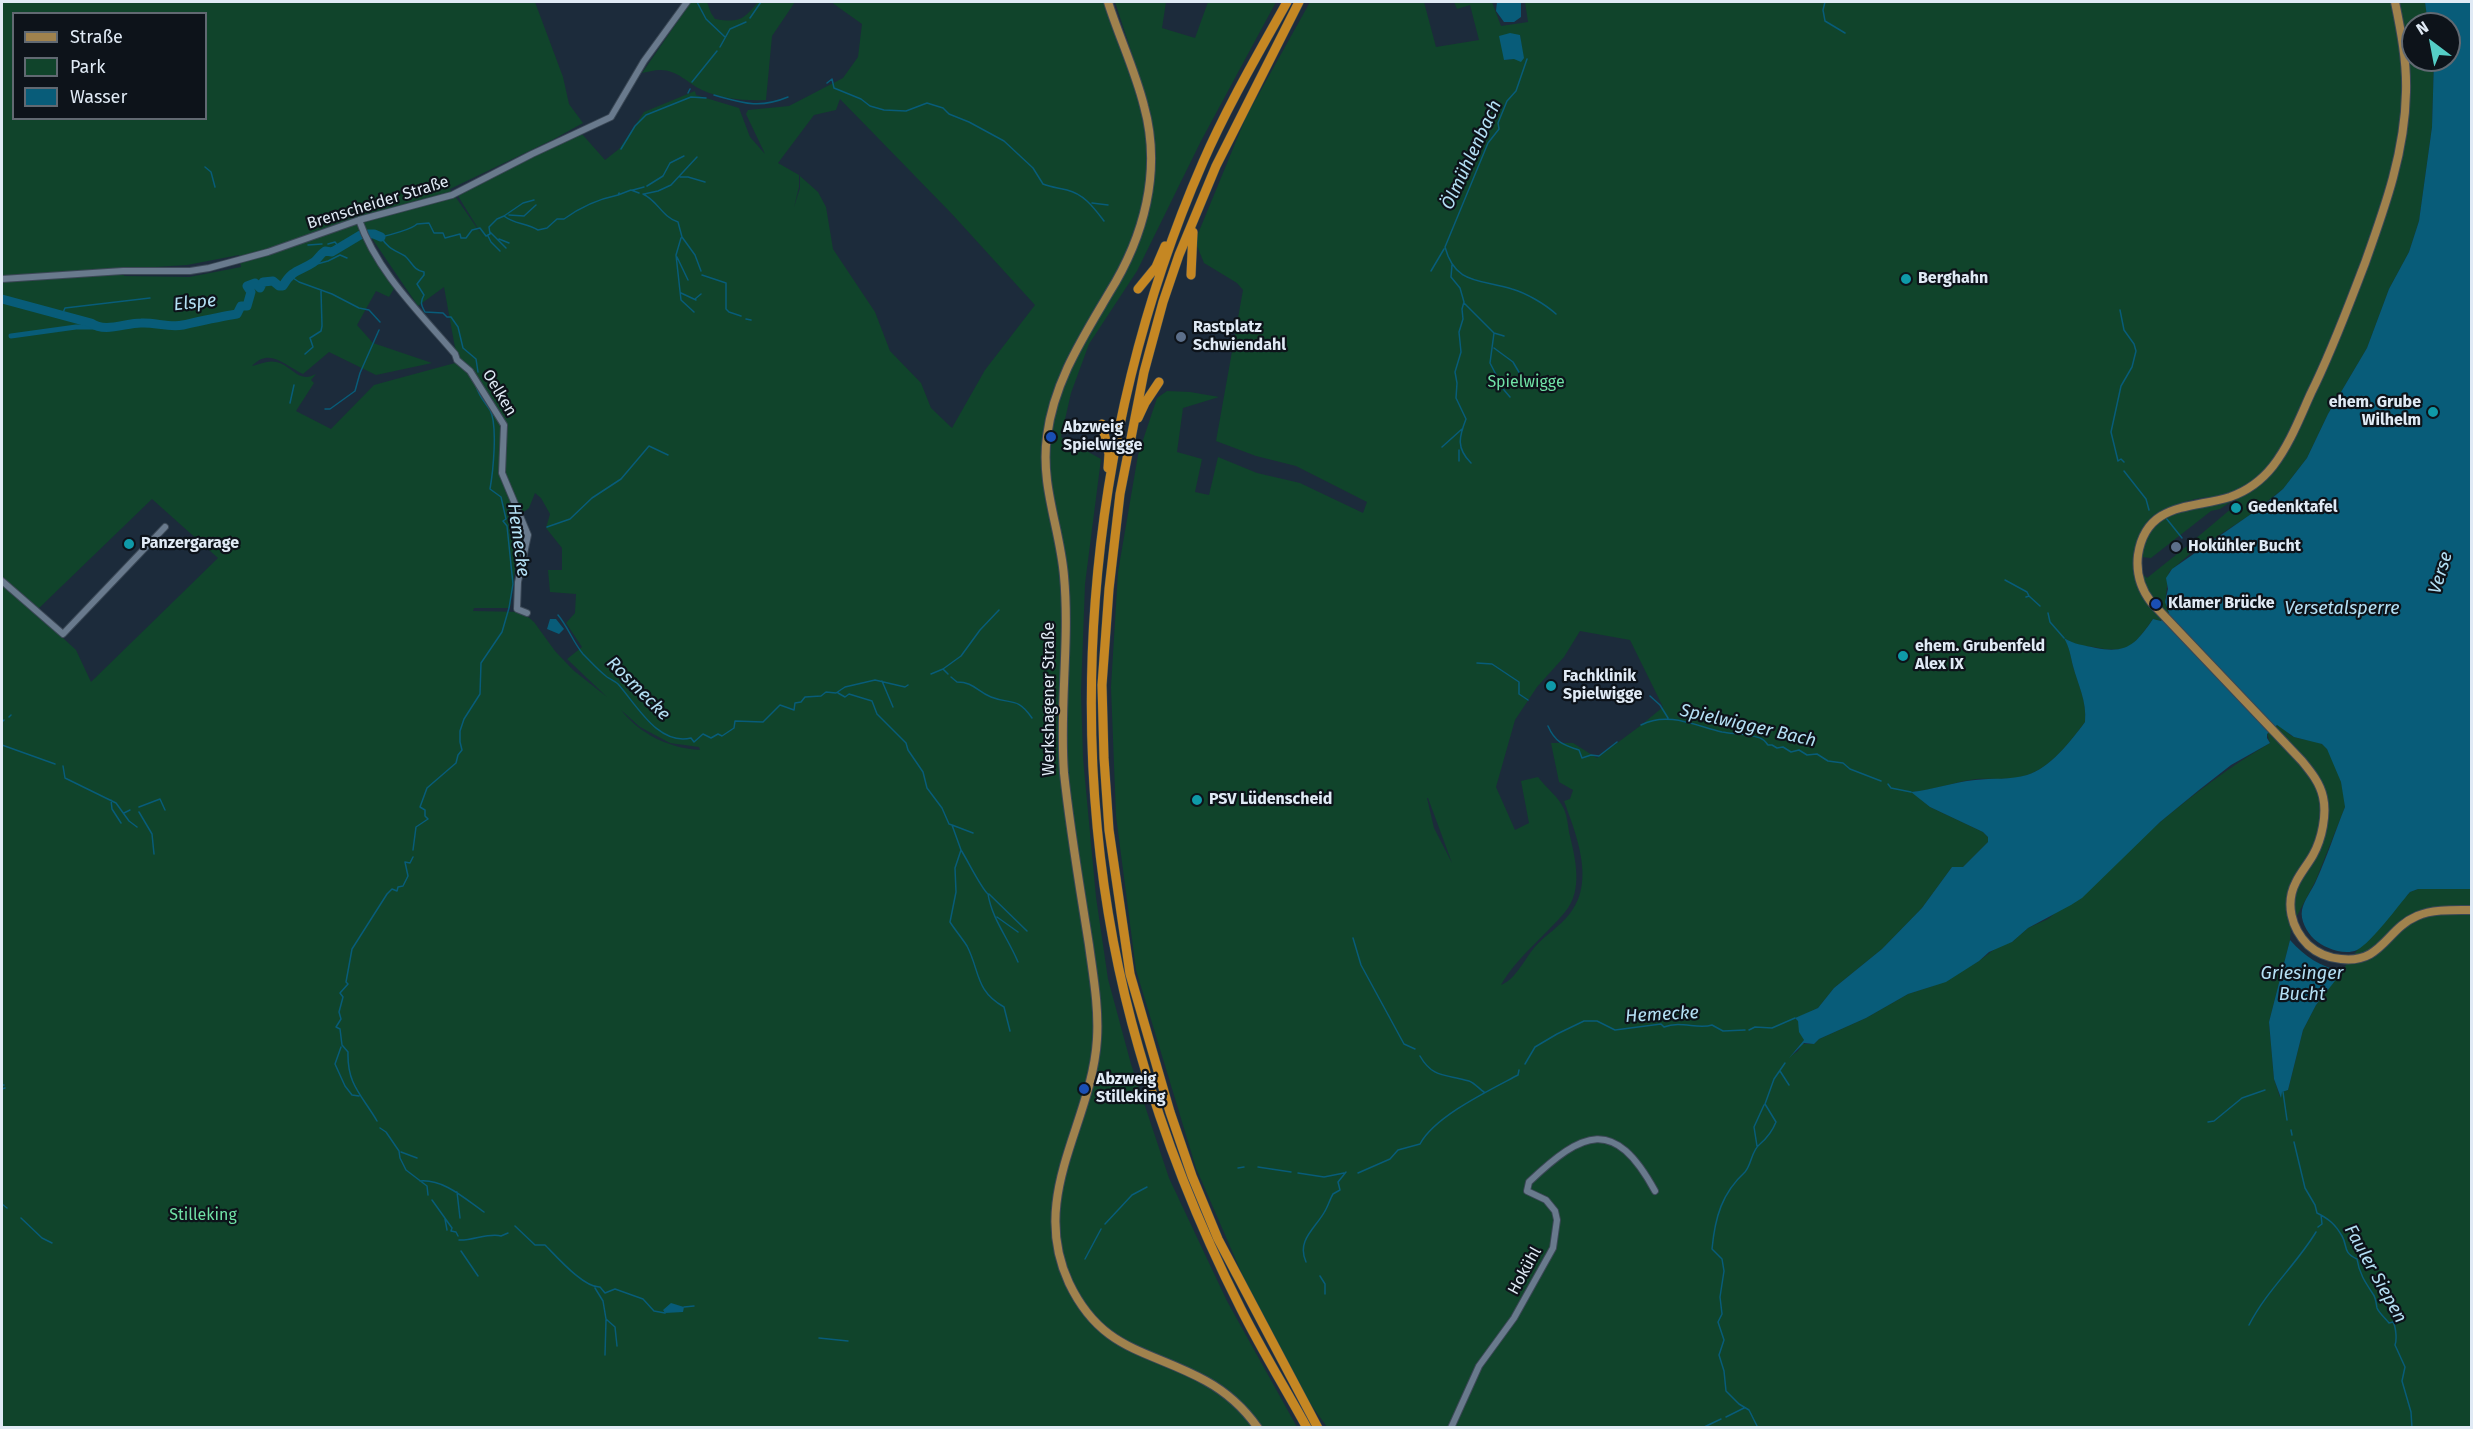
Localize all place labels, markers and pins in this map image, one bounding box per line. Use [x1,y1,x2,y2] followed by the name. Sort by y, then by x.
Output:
[1918,269,1988,289] place label: Berghahn
[1899,272,1913,286] marker: Berghahn
[1193,318,1286,356] place label: Rastplatz Schwiendahl
[1174,330,1188,344] marker: Rastplatz Schwiendahl
[2329,393,2421,431] place label: ehem. Grube Wilhelm
[2426,405,2440,419] marker: ehem. Grube Wilhelm
[1063,418,1142,456] place label: Abzweig Spielwigge
[1044,430,1058,444] marker: Abzweig Spielwigge
[2248,498,2338,518] place label: Gedenktafel
[2229,501,2243,515] marker: Gedenktafel
[141,534,239,554] place label: Panzergarage
[122,537,136,551] marker: Panzergarage
[2188,537,2301,557] place label: Hokühler Bucht
[2169,540,2183,554] marker: Hokühler Bucht
[2168,594,2275,614] place label: Klamer Brücke
[2149,597,2163,611] marker: Klamer Brücke
[1915,637,2045,675] place label: ehem. Grubenfeld Alex IX
[1896,649,1910,663] marker: ehem. Grubenfeld Alex IX
[1563,667,1642,705] place label: Fachklinik Spielwigge
[1544,679,1558,693] marker: Fachklinik Spielwigge
[1209,790,1332,810] place label: PSV Lüdenscheid
[1190,793,1204,807] marker: PSV Lüdenscheid
[1096,1070,1165,1108] place label: Abzweig Stilleking
[1077,1082,1091,1096] marker: Abzweig Stilleking

